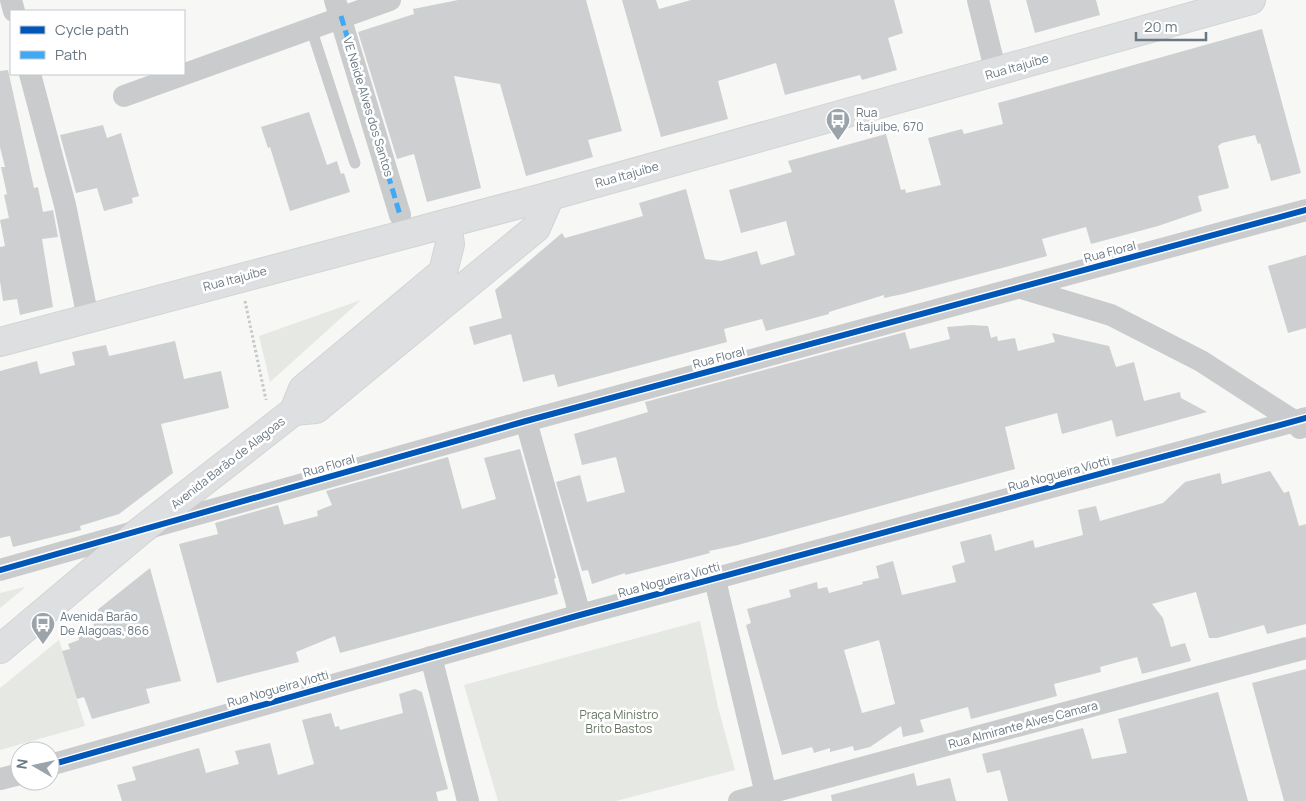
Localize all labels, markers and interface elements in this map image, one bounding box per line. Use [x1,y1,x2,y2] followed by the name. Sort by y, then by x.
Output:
[10,10,185,75] legend
[1136,10,1206,42] scale bar
[1144,16,1177,37] text: 20 m
[55,19,129,40] text: Cycle path
[339,35,398,179] street label: VE Neide Alves dos Santos
[55,44,87,65] text: Path
[983,49,1050,84] street label: Rua Itajuíbe
[856,104,923,135] place label: Rua Itajuibe, 670
[825,107,851,141] bus stop icon: Rua Itajuibe, 670
[593,157,660,192] street label: Rua Itajuíbe
[1082,236,1138,267] street label: Rua Floral
[201,262,269,295] street label: Rua Itajuíbe
[691,342,747,373] street label: Rua Floral
[167,413,288,513] street label: Avenida Barão de Alagoas
[301,450,357,481] street label: Rua Floral
[1006,452,1112,495] street label: Rua Nogueira Viotti
[616,558,722,601] street label: Rua Nogueira Viotti
[60,608,149,639] place label: Avenida Barão De Alagoas, 866
[30,611,56,645] bus stop icon: Avenida Barão De Alagoas, 866
[225,666,331,711] street label: Rua Nogueira Viotti
[946,696,1099,753] street label: Rua Almirante Alves Camara
[580,706,658,737] park label: Praça Ministro Brito Bastos
[10,741,60,791] north arrow
[11,757,32,770] text: N

